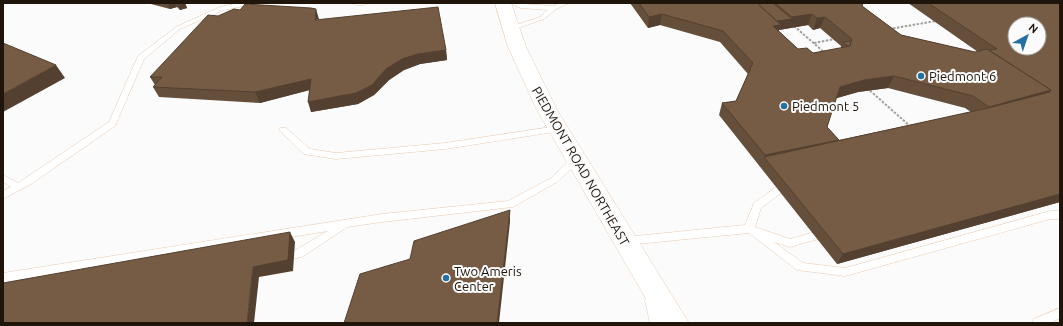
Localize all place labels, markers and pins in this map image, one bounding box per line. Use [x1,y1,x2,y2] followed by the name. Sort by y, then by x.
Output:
[929,69,996,83] place label: Piedmont 6
[916,71,926,81] marker: Piedmont 6
[792,99,859,113] place label: Piedmont 5
[779,101,789,111] marker: Piedmont 5
[454,264,522,293] place label: Two Ameris Center
[441,273,451,283] marker: Two Ameris Center

